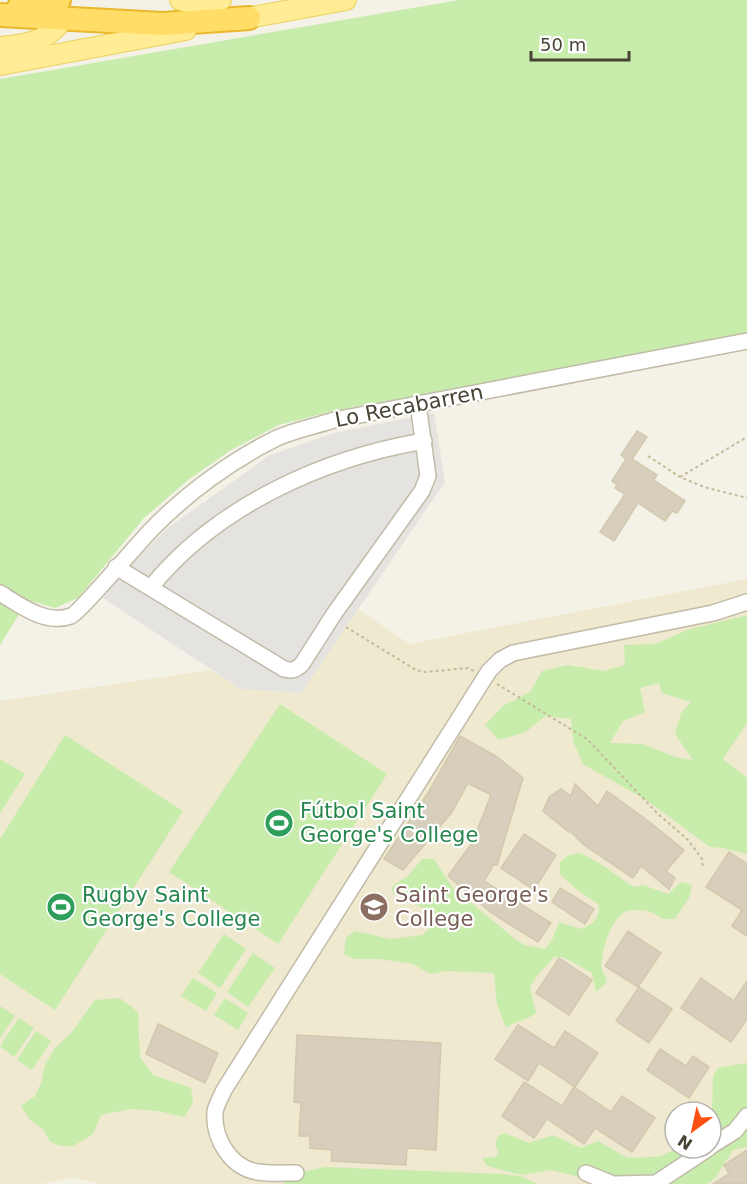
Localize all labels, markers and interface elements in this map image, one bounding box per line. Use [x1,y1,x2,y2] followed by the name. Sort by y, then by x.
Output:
[531,24,628,62] scale bar
[540,34,586,55] text: 50 m
[333,380,485,432] street label: Lo Recabarren
[300,799,478,847] place label: Fútbol Saint George's College
[263,807,295,839] sports icon: Fútbol Saint George's College
[82,883,260,931] place label: Rugby Saint George's College
[395,883,549,931] place label: Saint George's College
[45,891,77,923] sports icon: Rugby Saint George's College
[358,891,390,923] school or university icon: Saint George's College
[663,1100,723,1160] north arrow
[674,1131,696,1154] text: N

